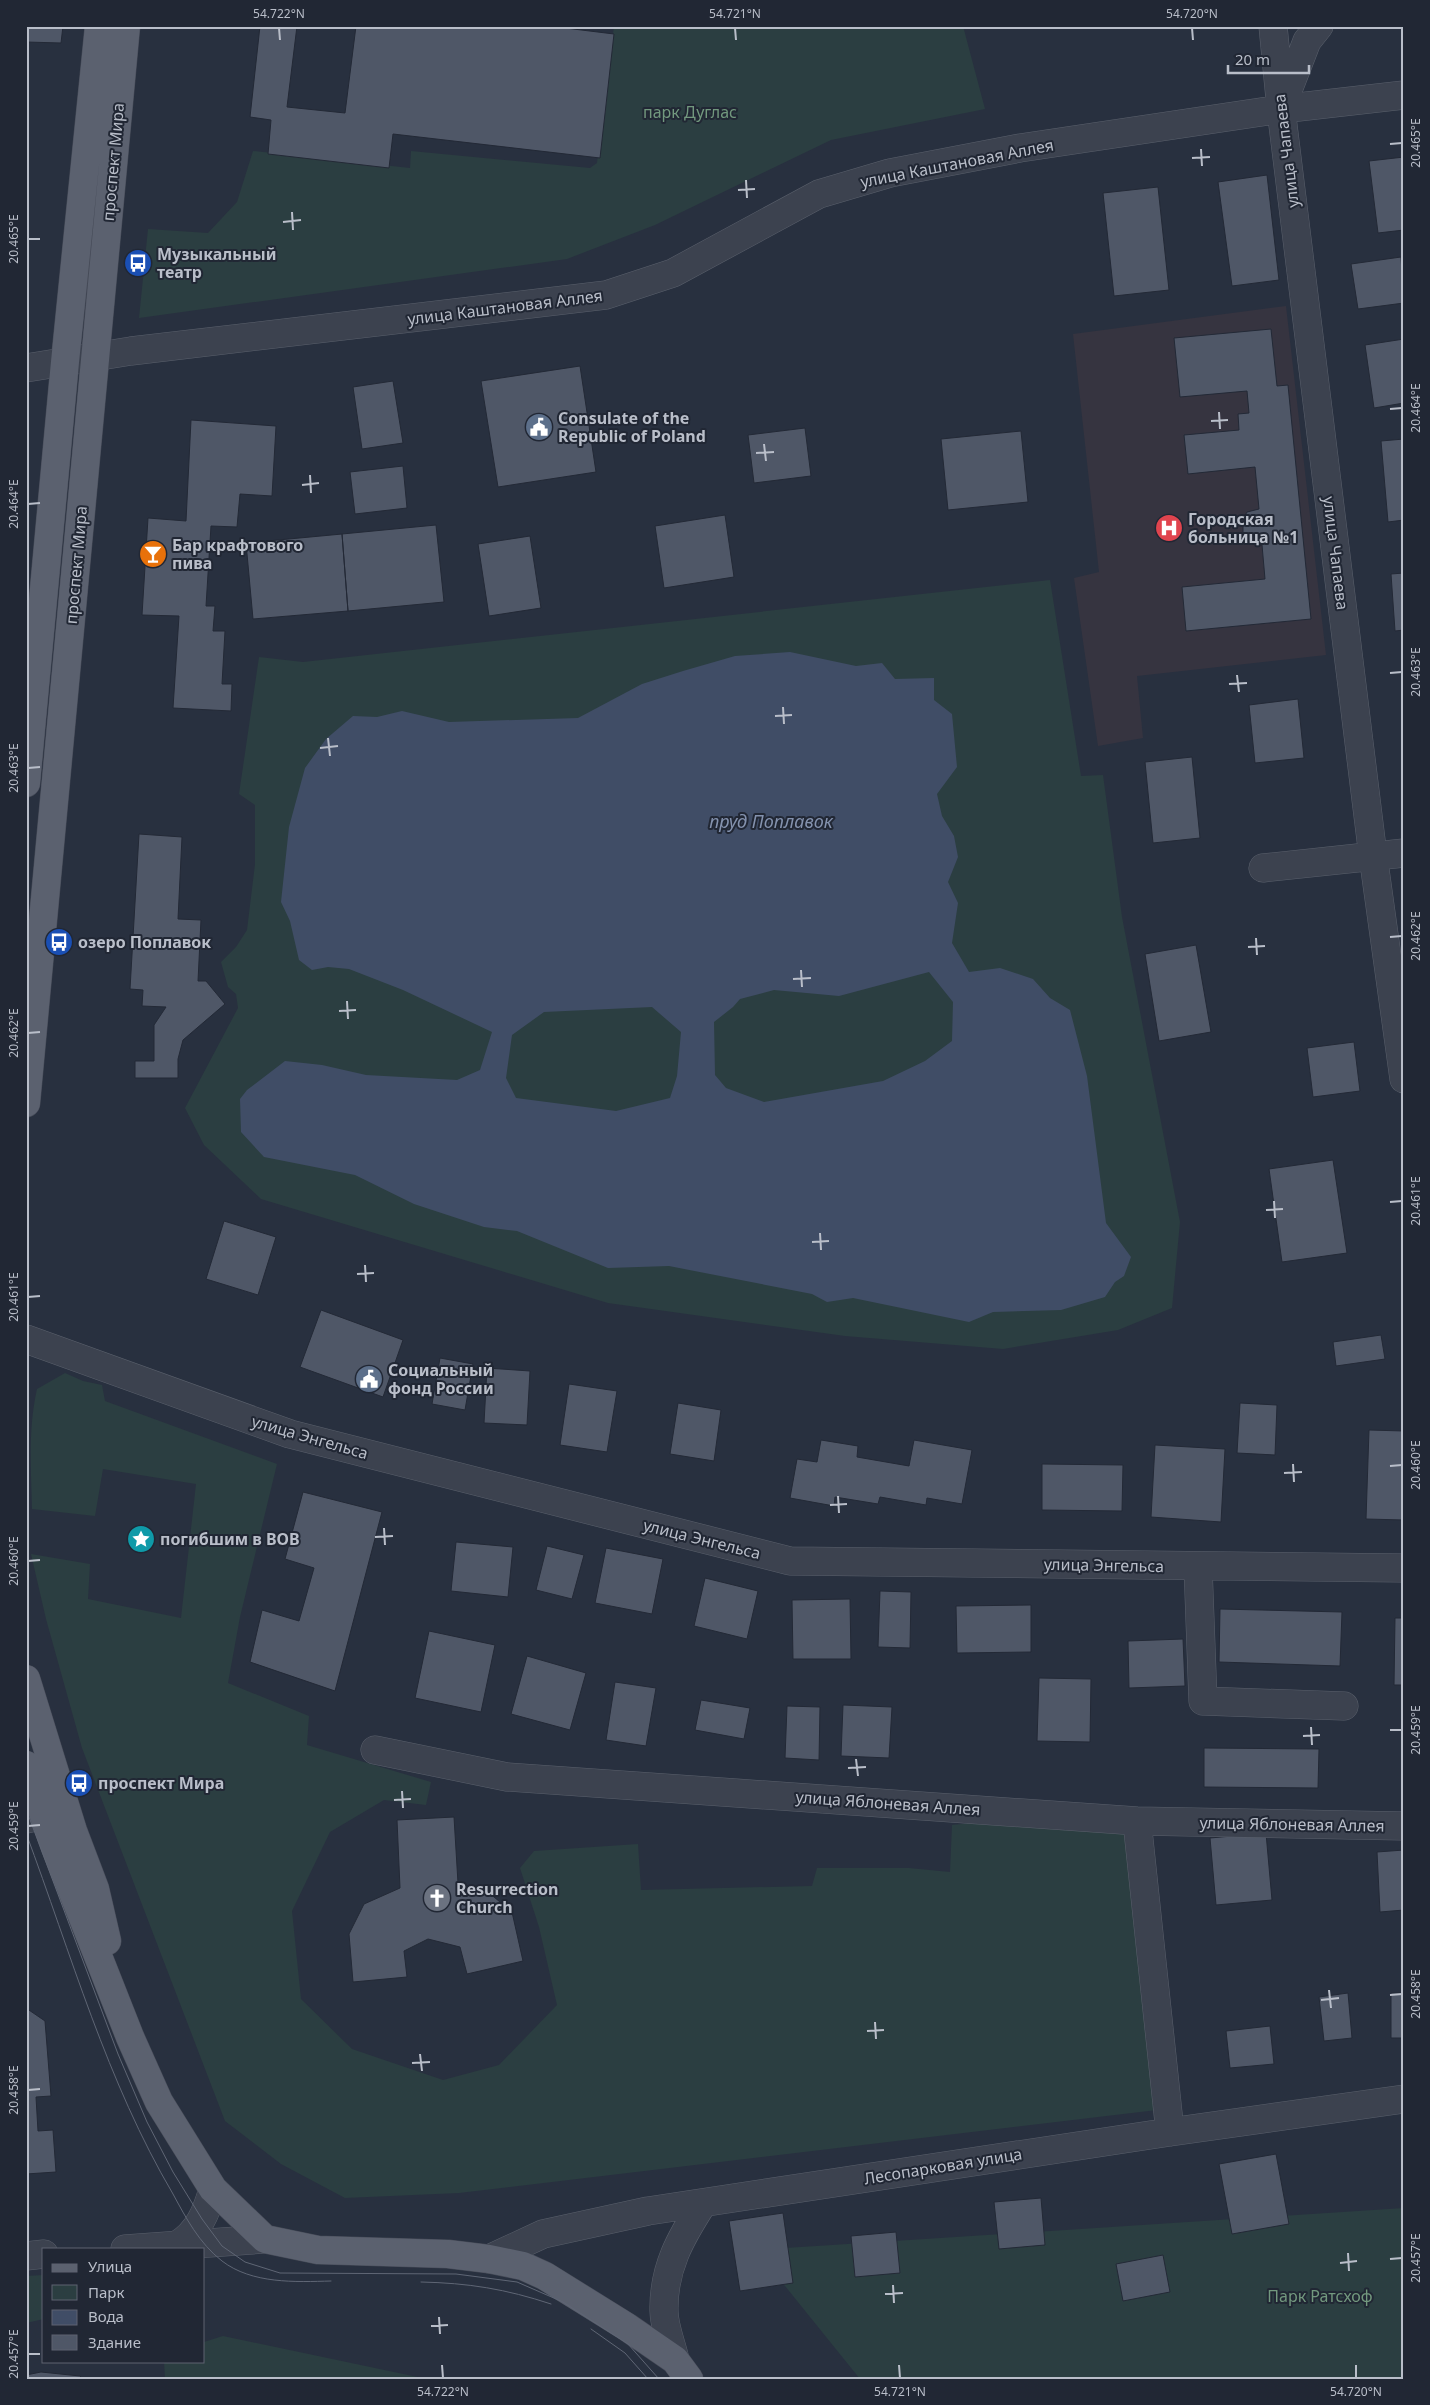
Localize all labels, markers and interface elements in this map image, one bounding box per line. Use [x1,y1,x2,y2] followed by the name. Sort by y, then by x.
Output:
[253,5,305,22] text: 54.722°N
[709,5,761,22] text: 54.721°N
[1166,5,1218,22] text: 54.720°N
[1228,42,1309,74] scale bar
[1235,49,1270,69] text: 20 m
[1268,93,1304,209] street label: улица Чапаева
[643,101,737,123] park label: парк Дуглас
[97,102,129,222] street label: проспект Мира
[1407,118,1424,168] text: 20.465°E
[858,133,1056,193] street label: улица Каштановая Аллея
[5,214,22,264] text: 20.465°E
[157,243,277,283] place label: Музыкальный театр
[123,248,153,278] bus stop icon: Музыкальный театр
[406,284,604,330] street label: улица Каштановая Аллея
[1407,383,1424,433] text: 20.464°E
[558,407,706,447] place label: Consulate of the Republic of Poland
[524,412,554,442] public building icon: Consulate of the Republic of Poland
[5,479,22,529] text: 20.464°E
[1318,495,1354,611] street label: улица Чапаева
[60,505,92,625] street label: проспект Мира
[1188,508,1298,548] place label: Городская больница №1
[1154,513,1184,543] hospital icon: Городская больница №1
[172,534,303,574] place label: Бар крафтового пива
[138,539,168,569] bar icon: Бар крафтового пива
[1407,647,1424,697] text: 20.463°E
[5,743,22,793] text: 20.463°E
[709,809,834,833] water label: пруд Поплавок
[1407,911,1424,961] text: 20.462°E
[44,927,74,957] bus stop icon: озеро Поплавок
[78,931,211,953] place label: озеро Поплавок
[5,1008,22,1058] text: 20.462°E
[1407,1176,1424,1226] text: 20.461°E
[5,1272,22,1322] text: 20.461°E
[388,1359,494,1399] place label: Социальный фонд России
[354,1364,384,1394] public building icon: Социальный фонд России
[249,1410,371,1464] street label: улица Энгельса
[1407,1440,1424,1490] text: 20.460°E
[641,1514,763,1564] street label: улица Энгельса
[126,1524,156,1554] place icon: погибшим в ВОВ
[160,1528,300,1550] place label: погибшим в ВОВ
[5,1536,22,1586] text: 20.460°E
[1044,1553,1164,1577] street label: улица Энгельса
[1407,1705,1424,1755] text: 20.459°E
[64,1768,94,1798] bus stop icon: проспект Мира
[98,1772,224,1794] place label: проспект Мира
[795,1786,981,1820] street label: улица Яблоневая Аллея
[5,1801,22,1851] text: 20.459°E
[1199,1811,1385,1837] street label: улица Яблоневая Аллея
[456,1878,558,1918] place label: Resurrection Church
[422,1883,452,1913] church icon: Resurrection Church
[1407,1969,1424,2019] text: 20.458°E
[5,2065,22,2115] text: 20.458°E
[862,2143,1024,2189] street label: Лесопарковая улица
[1407,2233,1424,2283] text: 20.457°E
[42,2248,205,2362] legend
[88,2256,132,2276] text: Улица
[88,2282,124,2302] text: Парк
[1267,2285,1373,2307] park label: Парк Ратсхоф
[88,2306,124,2326] text: Вода
[5,2329,22,2379] text: 20.457°E
[88,2332,141,2352] text: Здание
[417,2383,469,2400] text: 54.722°N
[874,2383,926,2400] text: 54.721°N
[1330,2383,1382,2400] text: 54.720°N

